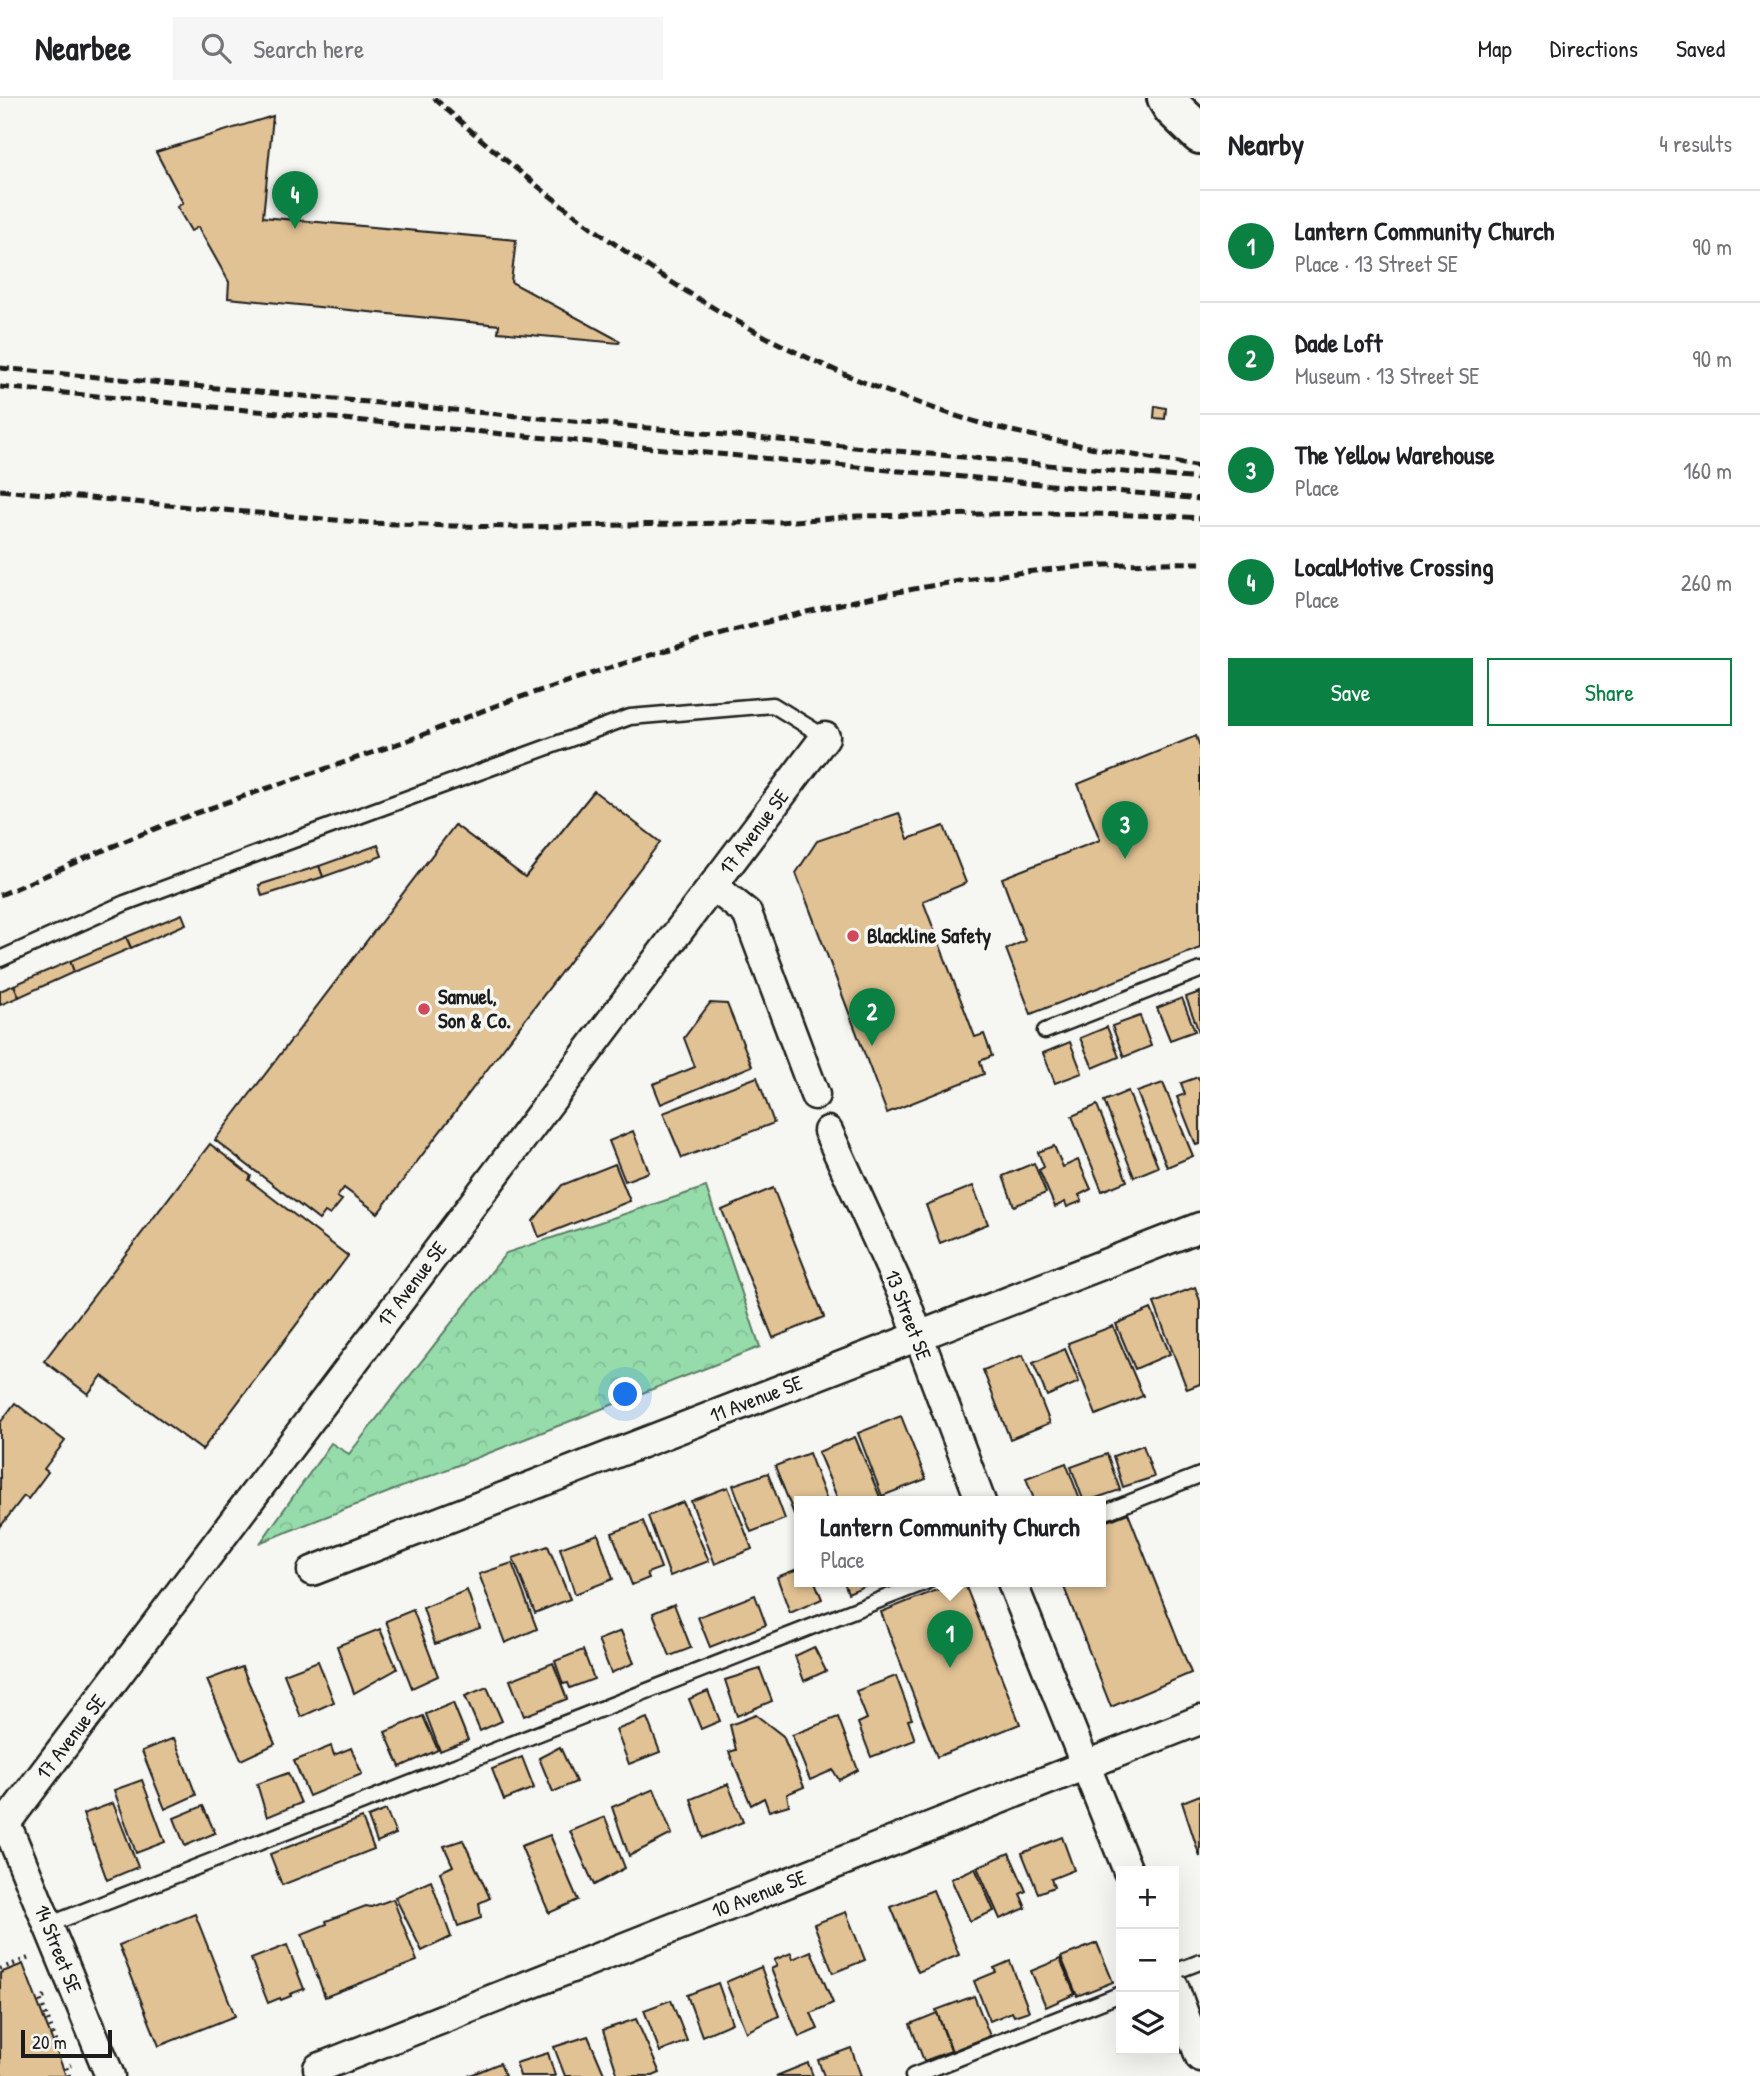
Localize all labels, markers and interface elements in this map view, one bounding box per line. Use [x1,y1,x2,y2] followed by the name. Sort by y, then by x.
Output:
[173,17,663,80] search box
[35,26,131,70] text: Nearbee
[197,29,235,67] icon: search
[253,31,364,66] text: Search here
[1478,32,1512,64] text: Map
[1550,32,1638,64] text: Directions
[1676,32,1725,64] text: Saved
[1228,124,1304,164] text: Nearby
[1659,128,1732,159] text: 4 results
[272,171,318,229] pin: 4
[1295,213,1554,248] text: Lantern Community Church
[1247,231,1255,262] text: 1
[1692,231,1732,262] text: 90 m
[1295,248,1458,279] text: Place · 13 Street SE
[1295,325,1382,360] text: Dade Loft
[1246,343,1256,374] text: 2
[1692,343,1732,374] text: 90 m
[1295,360,1479,391] text: Museum · 13 Street SE
[1295,437,1495,472] text: The Yellow Warehouse
[1246,455,1256,486] text: 3
[1683,455,1732,486] text: 160 m
[1295,472,1339,503] text: Place
[1295,549,1494,584] text: LocalMotive Crossing
[1247,567,1255,598] text: 4
[1681,567,1732,598] text: 260 m
[1295,584,1339,615] text: Place
[1228,658,1473,726] button: Save
[1487,658,1732,726] button: Share
[712,783,795,880] street label: 17 Avenue SE
[1102,801,1148,859] pin: 3
[867,921,991,951] place label: Blackline Safety
[845,928,861,944] marker: Blackline Safety
[438,982,511,1035] place label: Samuel, Son & Co.
[849,988,895,1046] pin: 2
[416,1001,432,1017] marker: Samuel, Son & Co.
[370,1235,453,1332] street label: 17 Avenue SE
[878,1266,939,1364] street label: 13 Street SE
[705,1368,806,1429] street label: 11 Avenue SE
[608,1377,642,1411] your location
[794,1496,1106,1587] popup
[820,1509,1080,1544] text: Lantern Community Church
[820,1544,865,1575] text: Place
[927,1610,973,1668] pin: 1
[29,1688,112,1785] street label: 17 Avenue SE
[707,1862,810,1925] street label: 10 Avenue SE
[1116,1866,1179,2055] map controls
[1116,1866,1179,1929] button: +
[28,1900,89,1997] street label: 14 Street SE
[1116,1929,1179,1992] button: −
[1116,1992,1179,2055] button: layers
[21,2027,112,2059] scale bar
[32,2029,67,2055] text: 20 m

